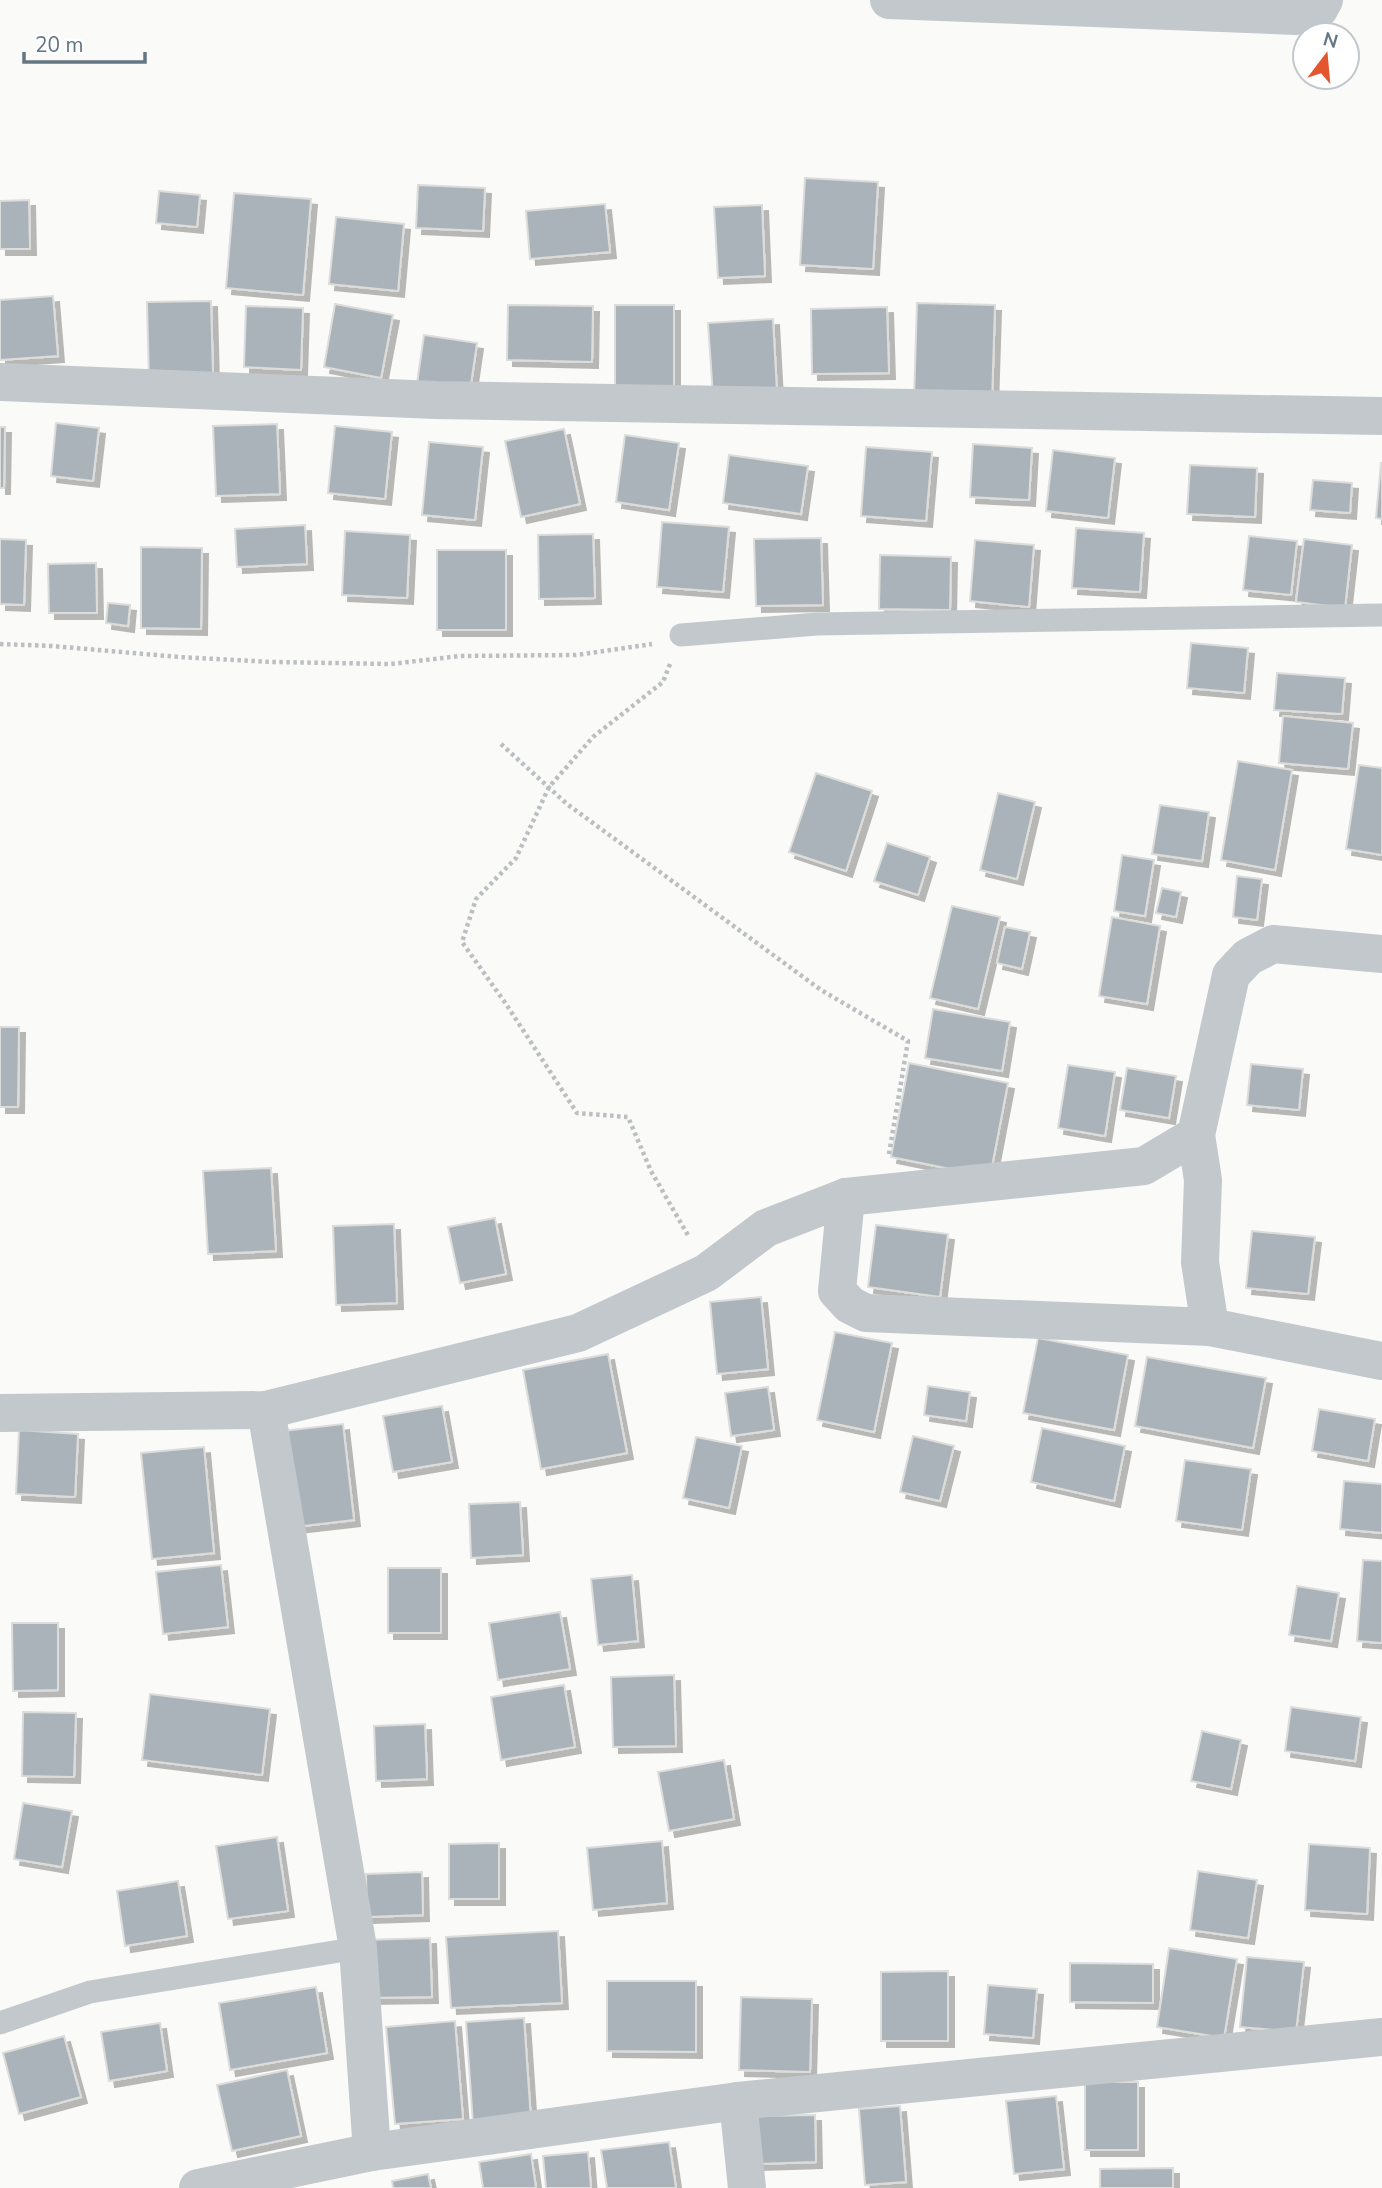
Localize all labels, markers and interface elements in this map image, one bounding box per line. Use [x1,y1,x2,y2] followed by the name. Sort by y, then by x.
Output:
[24,21,145,65] scale bar
[1291,21,1361,91] north arrow
[1320,26,1341,55] text: N
[35,31,84,59] text: 20 m

